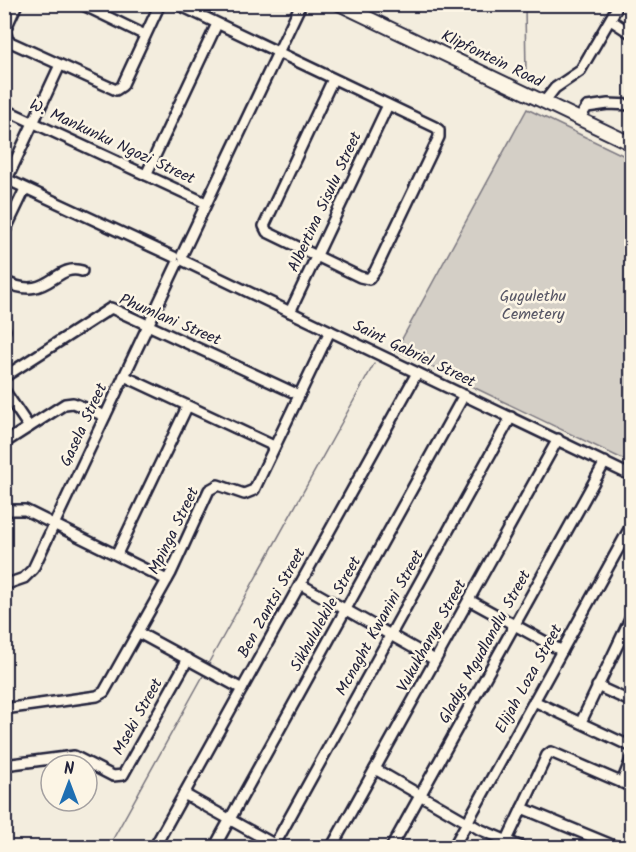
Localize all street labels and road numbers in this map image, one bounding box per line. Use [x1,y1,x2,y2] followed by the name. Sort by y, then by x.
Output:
[437,23,548,95] street label: Klipfontein Road
[25,93,200,192] street label: W. Mankunku Ngozi Street
[281,127,369,276] street label: Albertina Sisulu Street
[115,287,226,353] street label: Phumlani Street
[348,313,480,395] street label: Saint Gabriel Street
[54,378,115,471] street label: Gasela Street
[142,482,206,579] street label: Mpinga Street
[231,543,313,662] street label: Ben Zantsi Street
[329,545,431,701] street label: Mcnaght Kwanini Street
[284,551,368,676] street label: Sikhululekile Street
[432,565,538,728] street label: Gladys Mgudlandlu Street
[391,574,474,697] street label: Vukukhanye Street
[489,619,570,738] street label: Elijah Loza Street
[106,673,170,760] street label: Mseki Street

